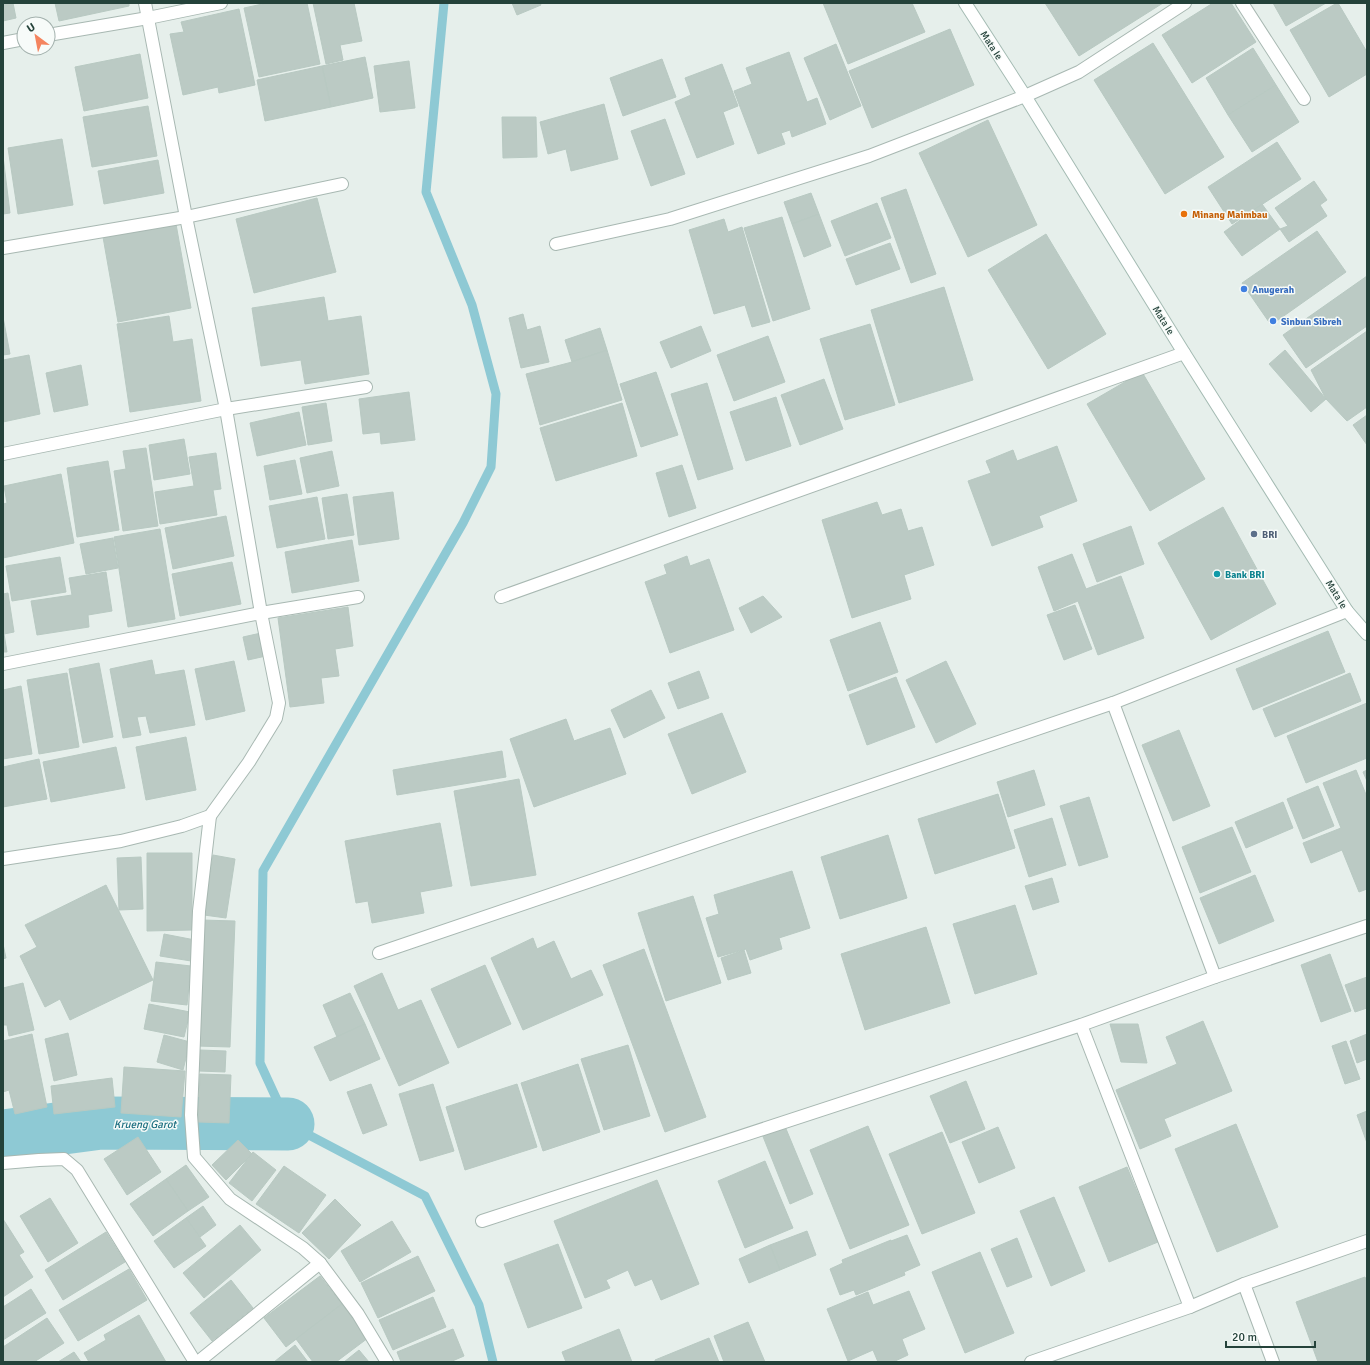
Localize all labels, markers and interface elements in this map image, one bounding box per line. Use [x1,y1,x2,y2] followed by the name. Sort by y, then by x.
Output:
[16,16,56,56] north arrow
[24,20,38,35] text: U
[977,29,1005,62] street label: Mata Ie
[1179,209,1189,219] marker: Minang Maimbau
[1192,209,1268,221] place label: Minang Maimbau
[1239,284,1249,294] marker: Anugerah
[1252,284,1295,296] place label: Anugerah
[1150,304,1177,337] street label: Mata Ie
[1268,316,1278,326] marker: Sinbun Sibreh
[1281,316,1342,328] place label: Sinbun Sibreh
[1249,529,1259,539] marker: BRI
[1262,529,1277,541] place label: BRI
[1212,569,1222,579] marker: Bank BRI
[1225,569,1265,581] place label: Bank BRI
[1323,578,1350,611] street label: Mata Ie
[114,1118,177,1131] water label: Krueng Garot
[1226,1323,1315,1349] scale bar
[1232,1330,1257,1345] text: 20 m

